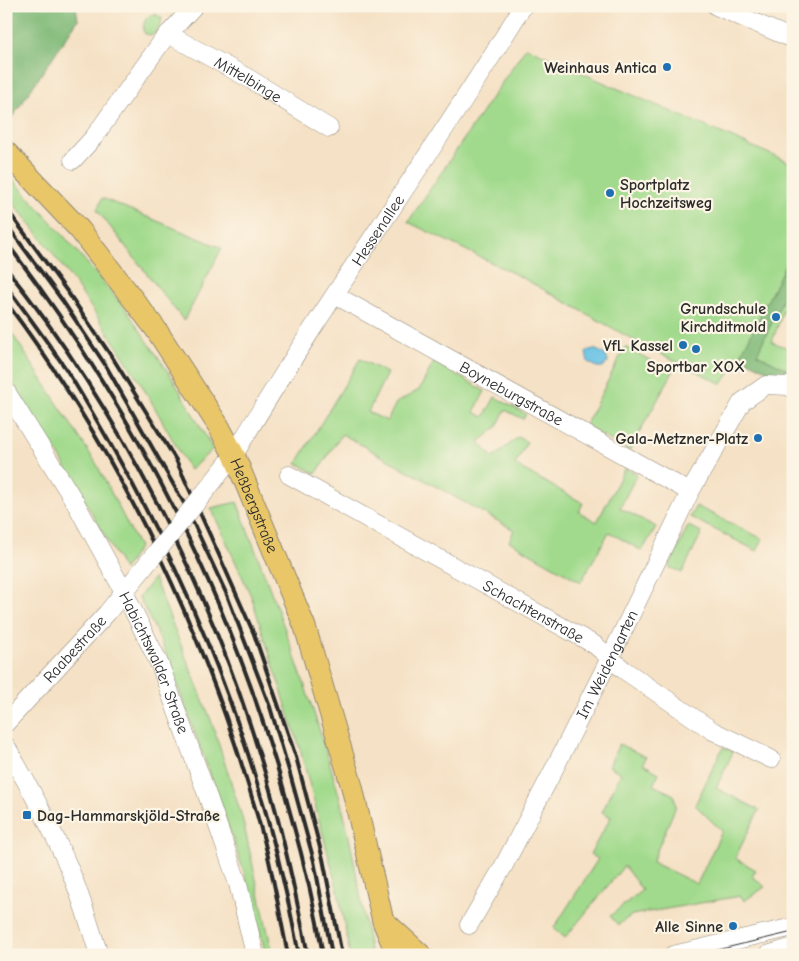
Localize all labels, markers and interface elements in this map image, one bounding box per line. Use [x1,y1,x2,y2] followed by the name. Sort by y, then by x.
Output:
[211,53,285,107] street label: Mittelbinge
[544,59,657,77] place label: Weinhaus Antica
[661,61,673,73] marker: Weinhaus Antica
[620,176,713,212] place label: Sportplatz Hochzeitsweg
[604,187,616,199] marker: Sportplatz Hochzeitsweg
[348,192,408,269] street label: Hessenallee
[680,300,766,336] place label: Grundschule Kirchditmold
[770,311,782,323] marker: Grundschule Kirchditmold
[603,337,673,355] place label: VfL Kassel
[677,339,689,351] marker: VfL Kassel
[690,343,702,355] marker: Sportbar XOX
[456,358,566,430] street label: Boyneburgstraße
[647,358,745,376] place label: Sportbar XOX
[616,430,748,448] place label: Gala-Metzner-Platz
[752,432,764,444] marker: Gala-Metzner-Platz
[226,456,281,556] street label: Heßbergstraße
[480,577,587,647] street label: Schachtenstraße
[115,589,192,736] street label: Habichtswalder Straße
[573,607,642,722] street label: Im Weidengarten
[40,612,110,686] street label: Raabestraße
[37,807,220,825] place label: Dag-Hammarskjöld-Straße
[21,809,33,821] marker: Dag-Hammarskjöld-Straße
[655,918,723,936] place label: Alle Sinne
[727,920,739,932] marker: Alle Sinne

